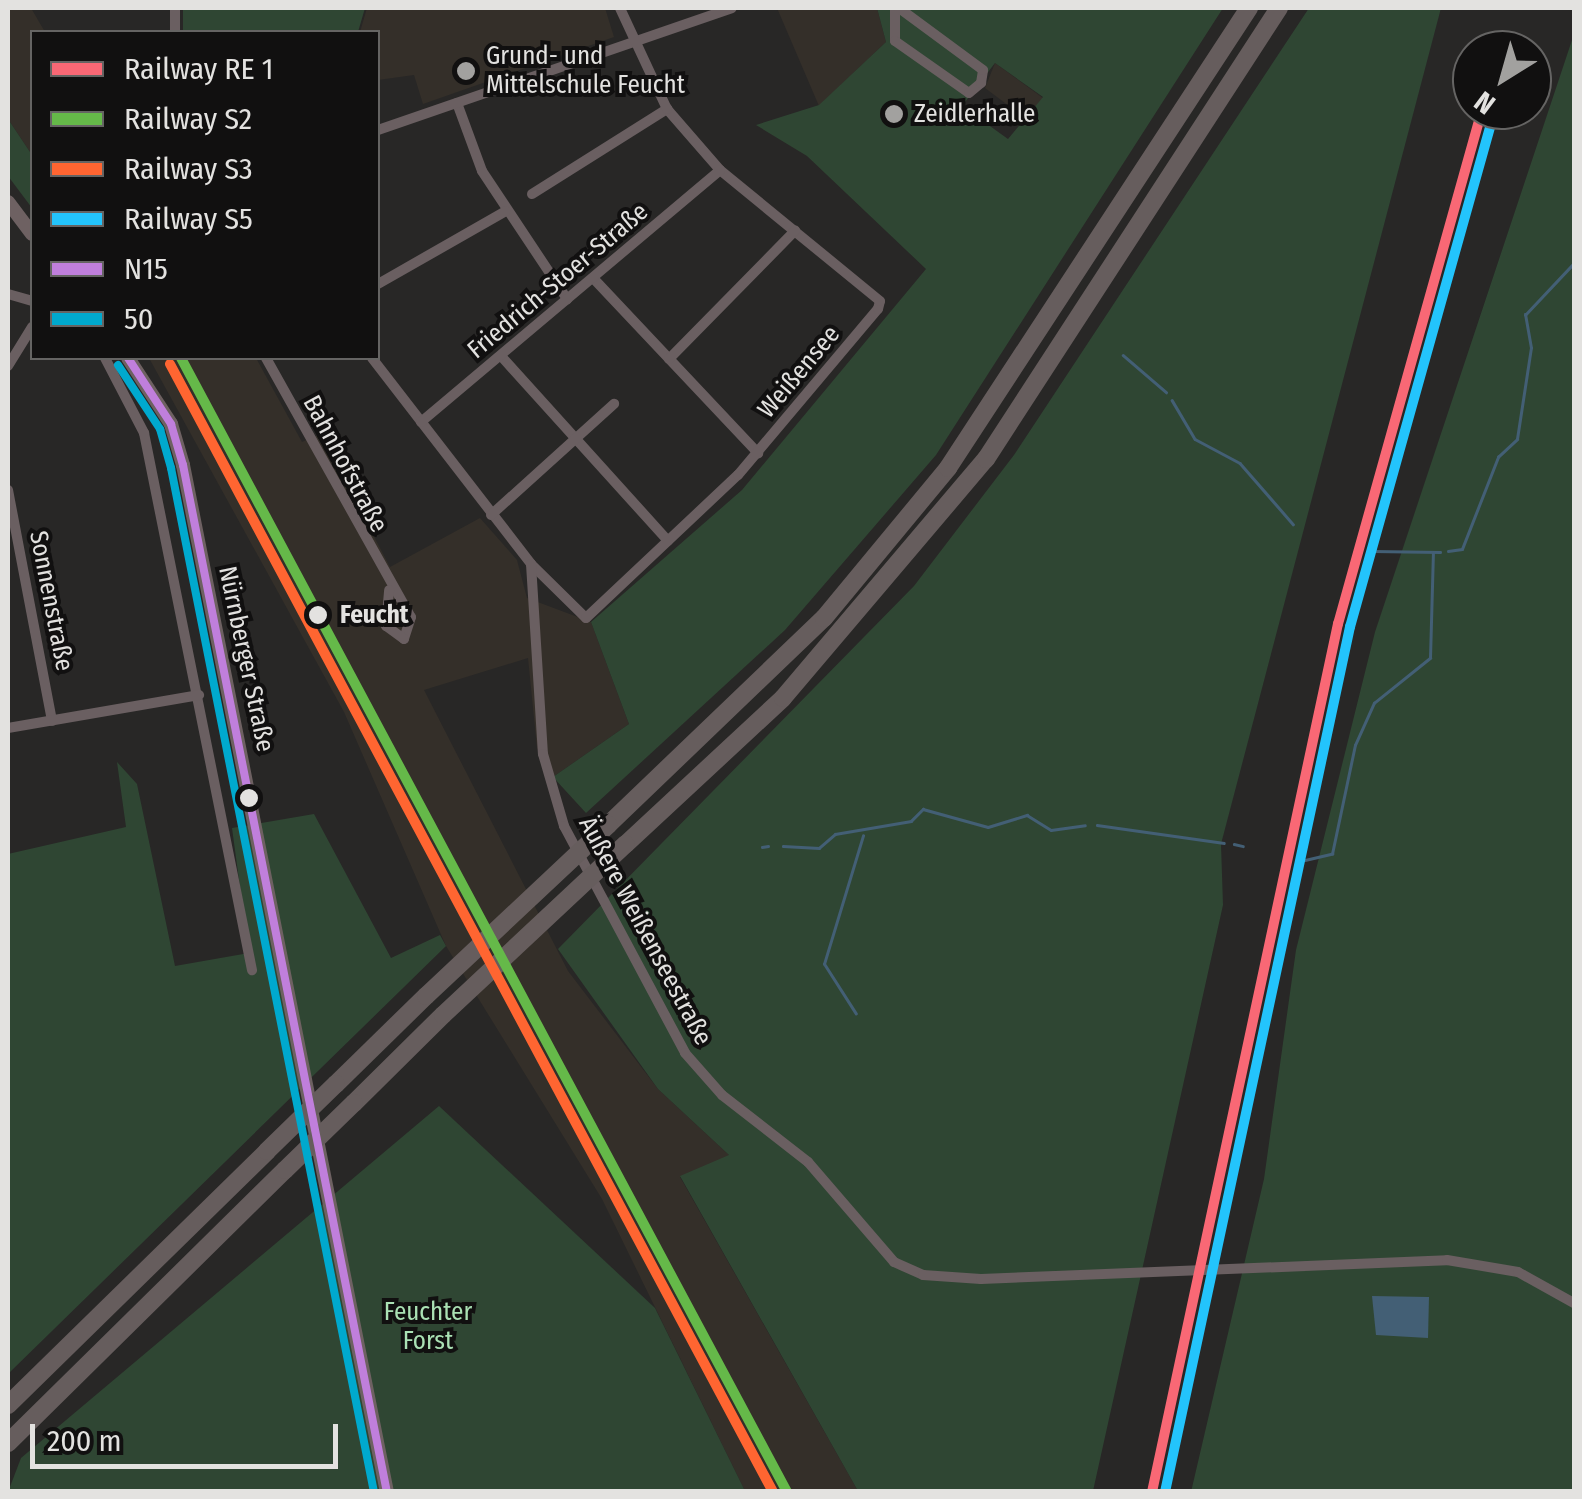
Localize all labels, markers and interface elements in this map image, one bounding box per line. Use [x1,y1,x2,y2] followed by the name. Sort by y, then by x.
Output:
[30,30,380,360] legend
[1452,30,1552,130] north arrow
[486,42,685,101] place label: Grund- und Mittelschule Feucht
[124,51,273,87] text: Railway RE 1
[455,60,477,82] marker: Grund- und Mittelschule Feucht
[1468,85,1501,121] text: N
[914,99,1035,129] place label: Zeidlerhalle
[124,101,252,137] text: Railway S2
[883,103,905,125] marker: Zeidlerhalle
[124,151,253,187] text: Railway S3
[462,197,654,365] street label: Friedrich-Stoer-Straße
[124,201,253,237] text: Railway S5
[124,251,168,287] text: N15
[124,301,153,337] text: 50
[752,320,846,424] street label: Weißensee
[296,390,394,538] street label: Bahnhofstraße
[23,528,79,674] street label: Sonnenstraße
[212,563,280,755] street label: Nürnberger Straße
[340,600,409,630] place label: Feucht
[305,602,331,628] marker: Feucht
[239,788,259,808] unlabelled marker
[572,812,718,1050] street label: Äußere Weißenseestraße
[384,1298,472,1357] park label: Feuchter Forst
[35,1404,342,1466] scale bar
[47,1423,122,1459] text: 200 m

